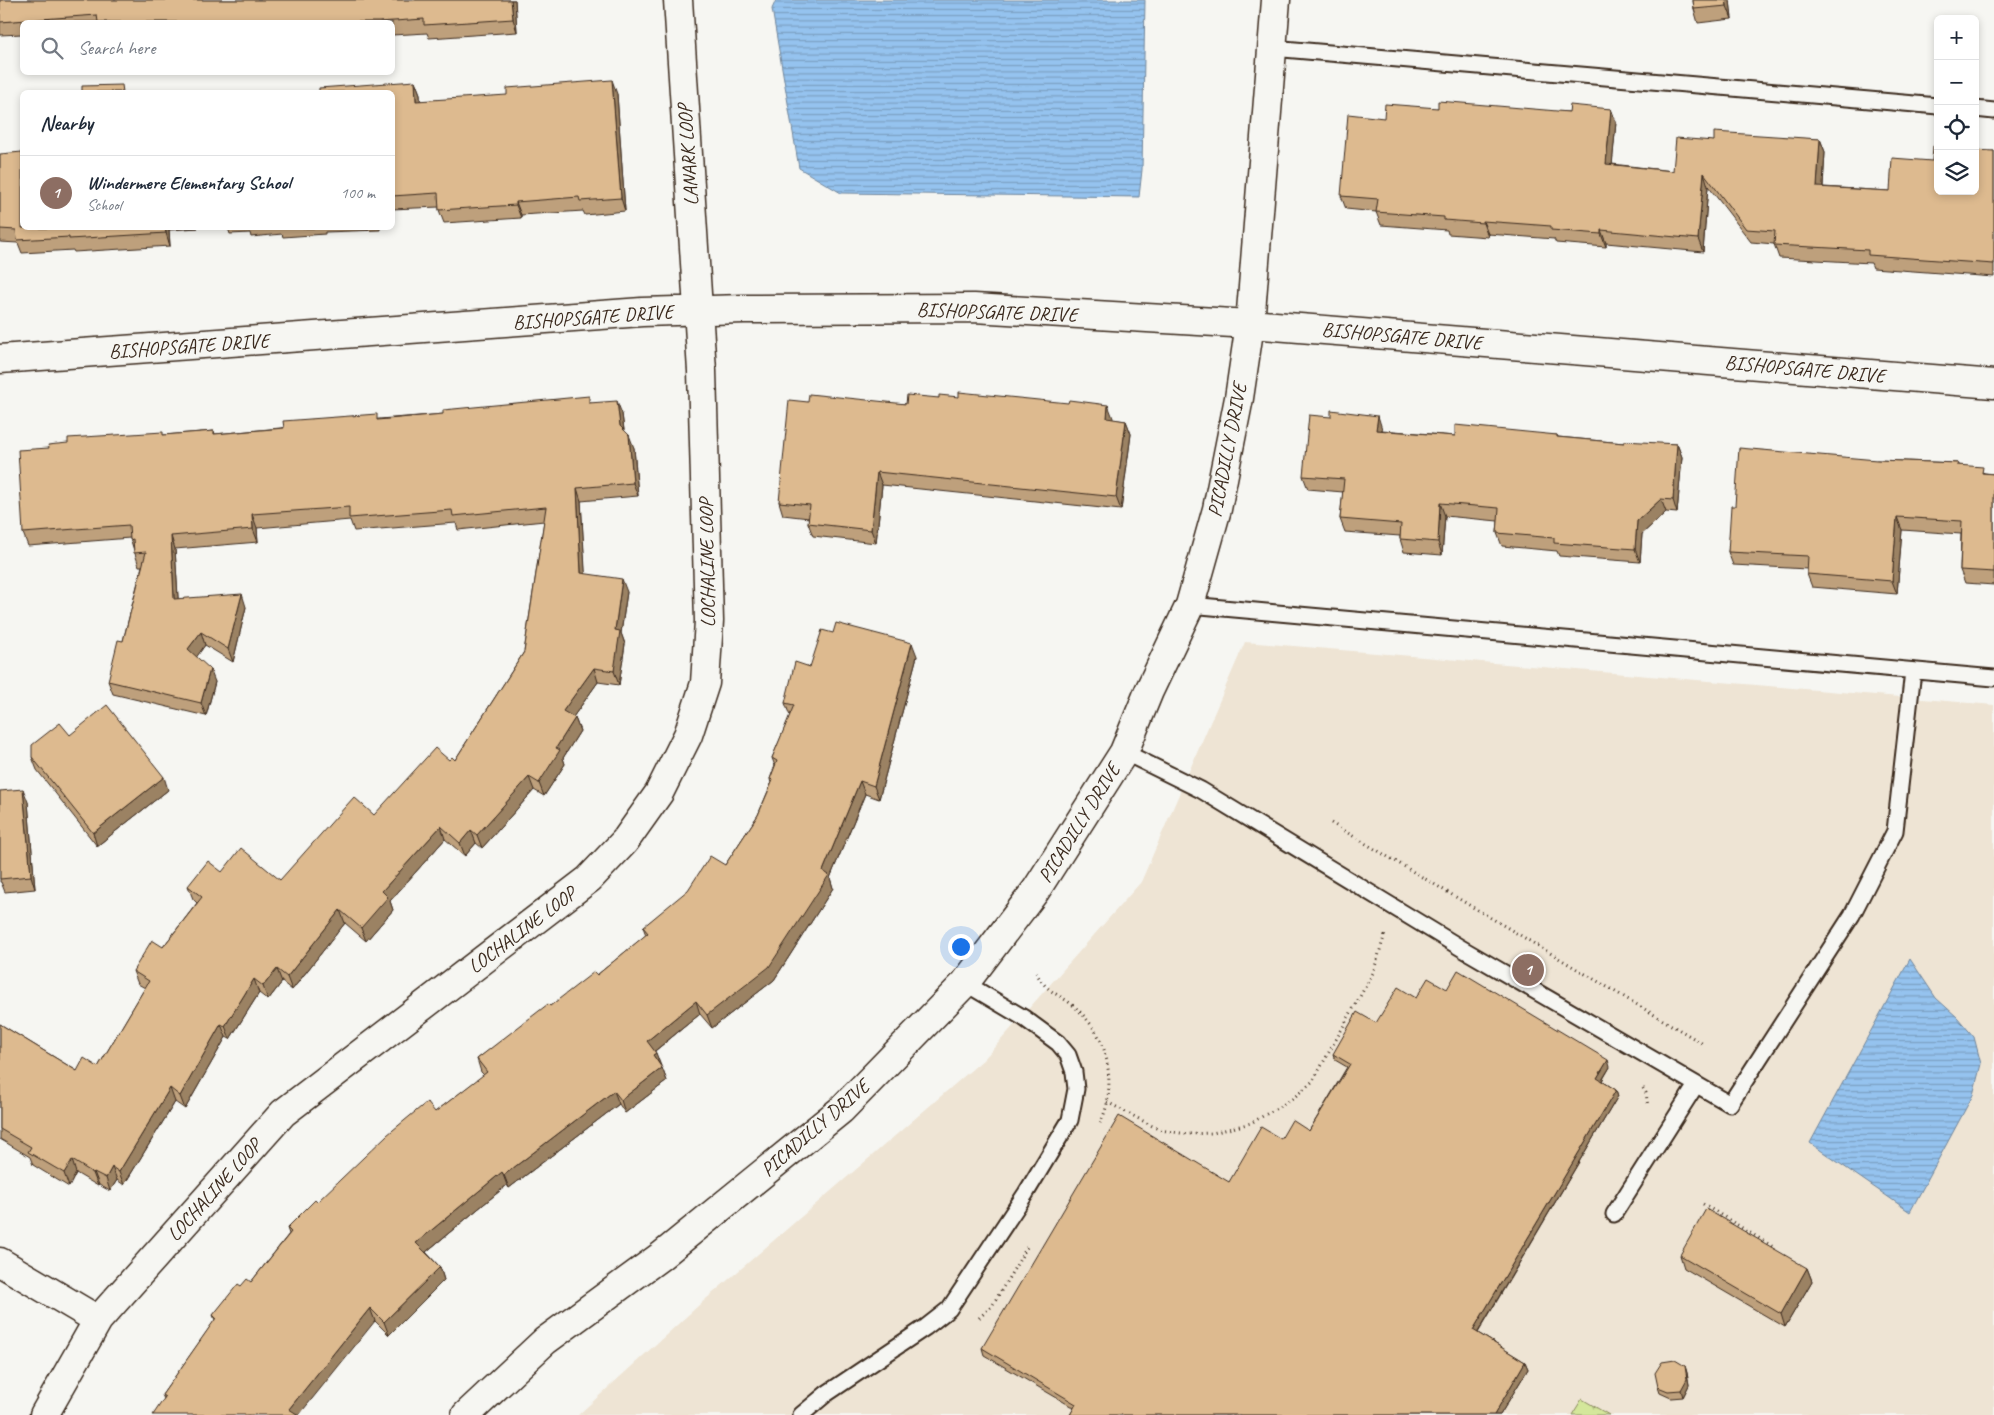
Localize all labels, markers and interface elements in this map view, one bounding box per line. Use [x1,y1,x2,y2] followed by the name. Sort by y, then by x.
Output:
[1934,15,1979,195] map controls
[1934,15,1979,60] button: +
[20,20,395,75] search box
[38,34,66,62] icon: search
[78,36,155,60] text: Search here
[1934,60,1979,105] button: −
[672,101,704,207] street label: LANARK LOOP
[1934,105,1979,150] button: locate
[40,110,93,136] text: Nearby
[1934,150,1979,195] button: layers
[87,171,291,195] text: Windermere Elementary School
[52,183,60,203] text: 1
[341,183,375,203] text: 100 m
[87,195,121,215] text: School
[916,297,1081,327] street label: BISHOPSGATE DRIVE
[512,299,677,335] street label: BISHOPSGATE DRIVE
[1321,317,1486,356] street label: BISHOPSGATE DRIVE
[108,328,273,364] street label: BISHOPSGATE DRIVE
[1724,350,1889,389] street label: BISHOPSGATE DRIVE
[1202,378,1253,519] street label: PICADILLY DRIVE
[693,496,721,628] street label: LOCHALINE LOOP
[1032,756,1127,887] street label: PICADILLY DRIVE
[463,880,583,979] street label: LOCHALINE LOOP
[948,934,974,960] your location
[1512,951,1544,989] pin: 1
[755,1072,877,1182] street label: PICADILLY DRIVE
[162,1132,268,1246] street label: LOCHALINE LOOP

